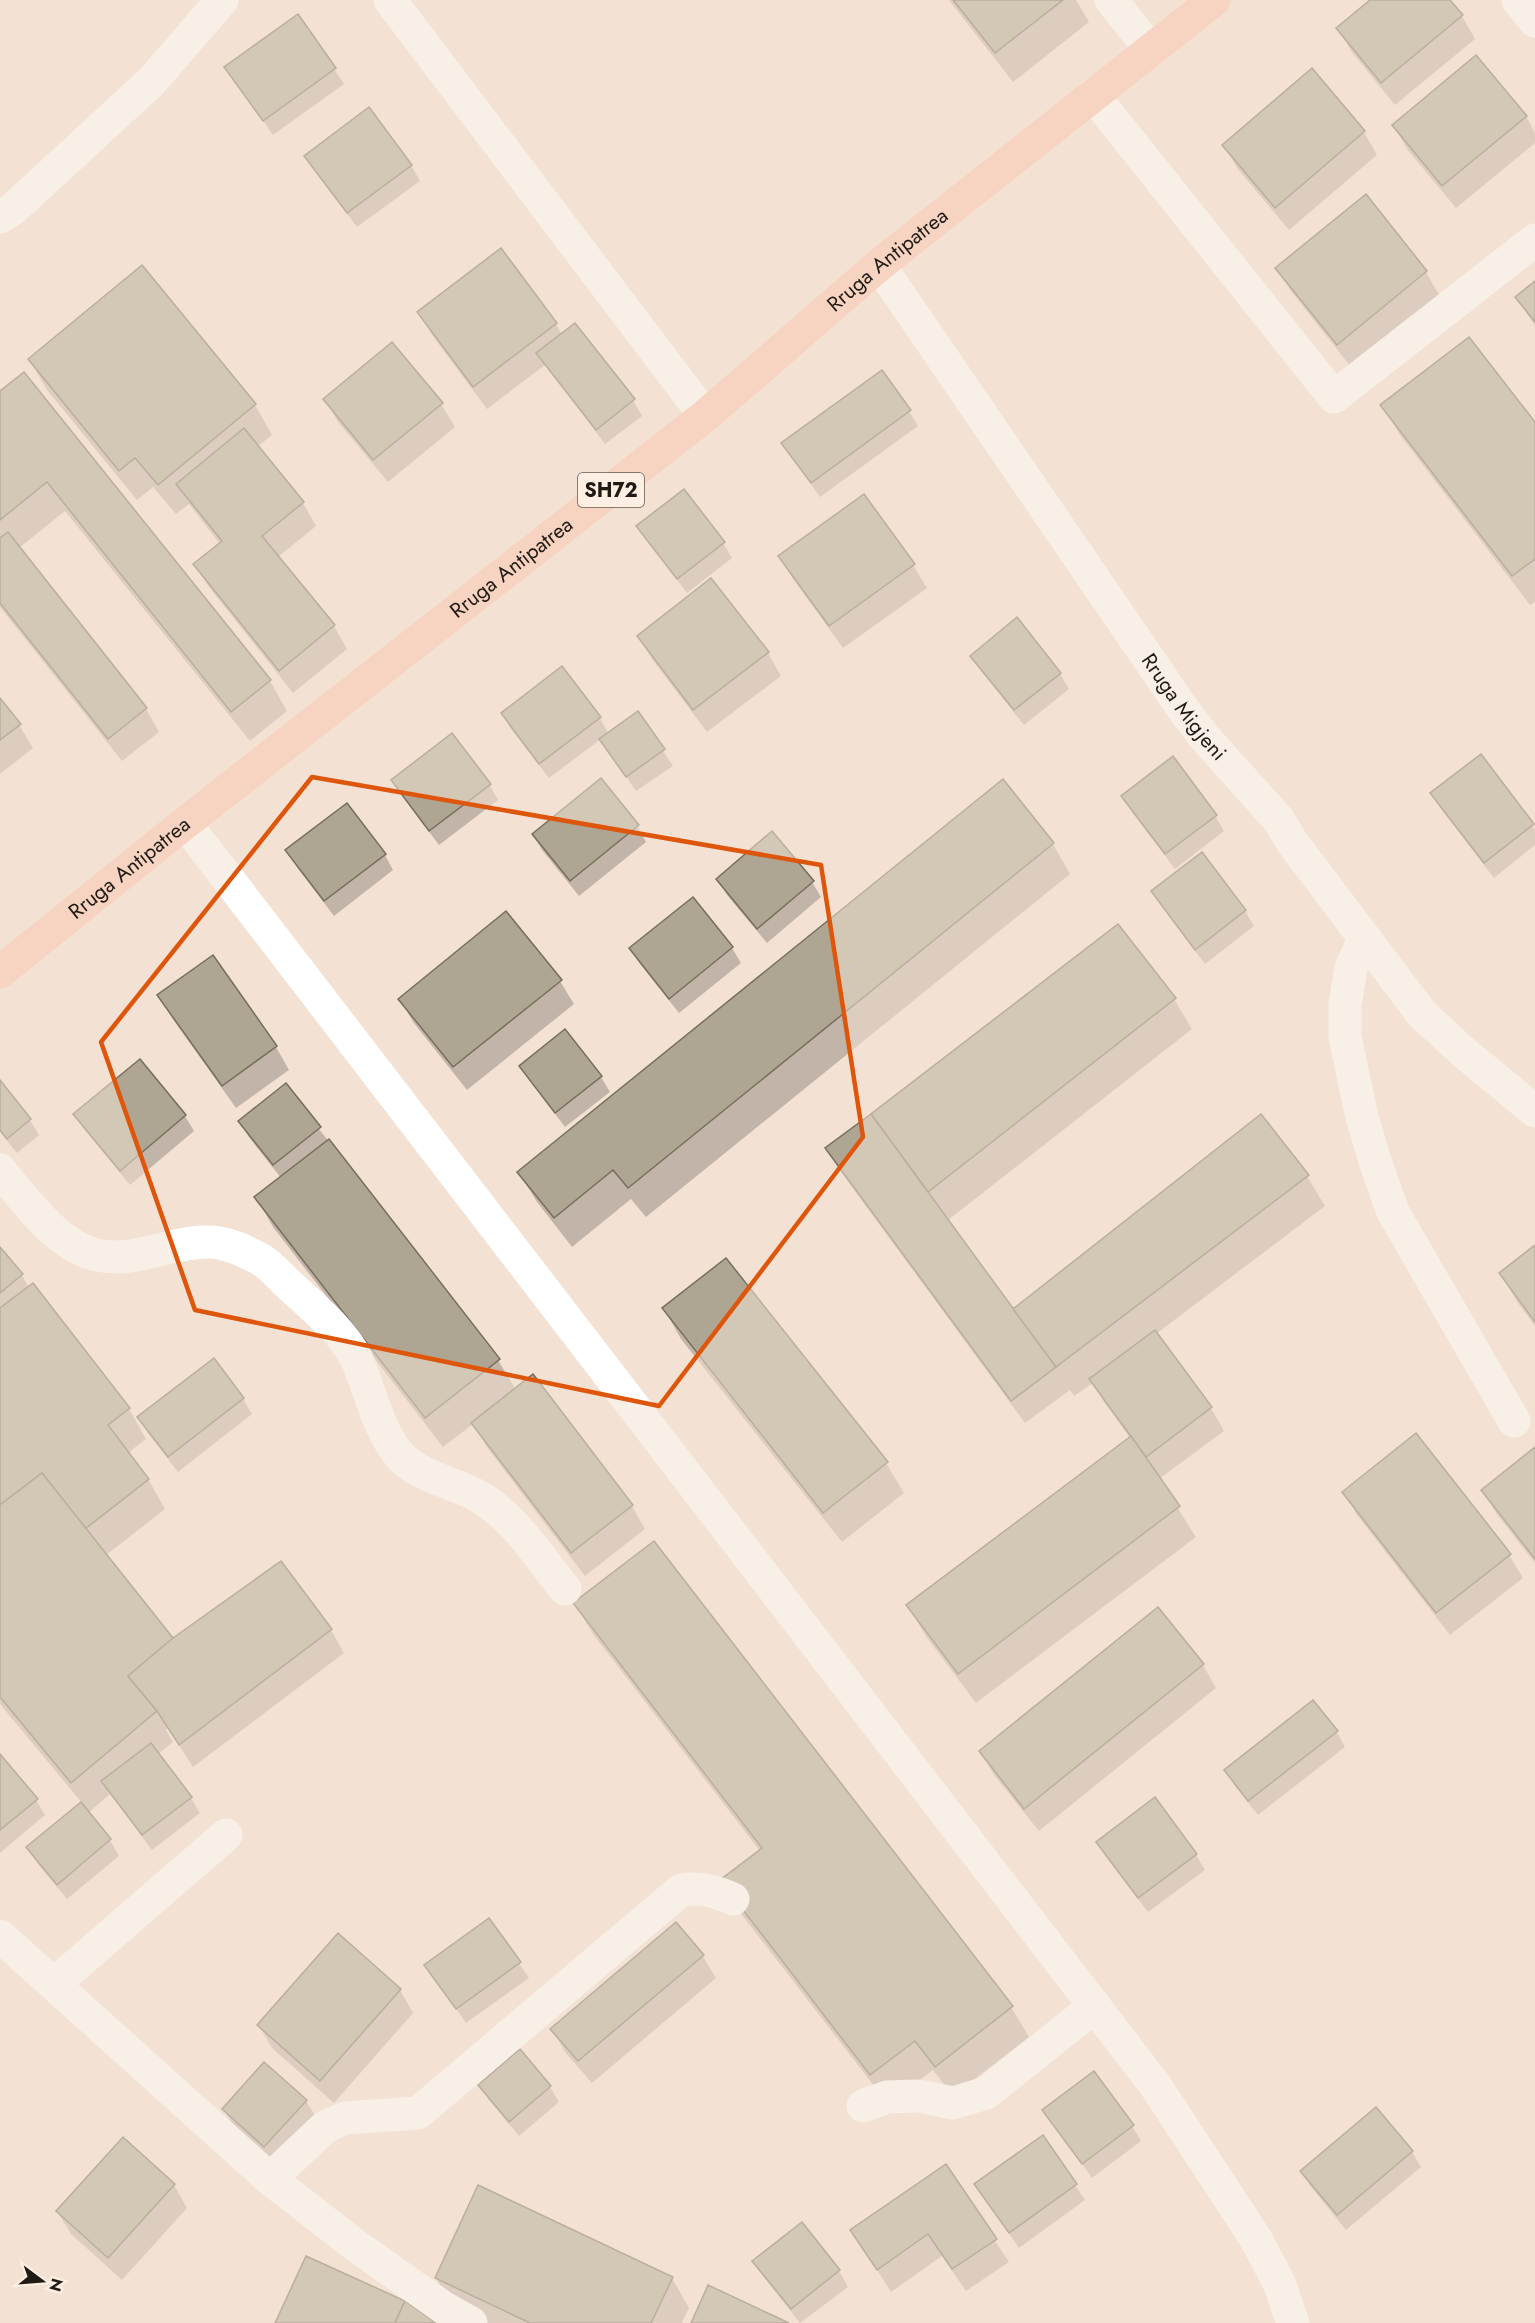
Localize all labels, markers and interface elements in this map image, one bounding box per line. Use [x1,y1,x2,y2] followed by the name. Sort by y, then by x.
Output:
[820,201,954,319] street label: Rruga Antipatrea
[578,473,644,507] road number: SH72
[444,510,579,625] street label: Rruga Antipatrea
[1134,647,1234,767] street label: Rruga Migjeni
[62,810,197,926] street label: Rruga Antipatrea
[12,2251,72,2311] north arrow
[43,2276,69,2294] text: N

